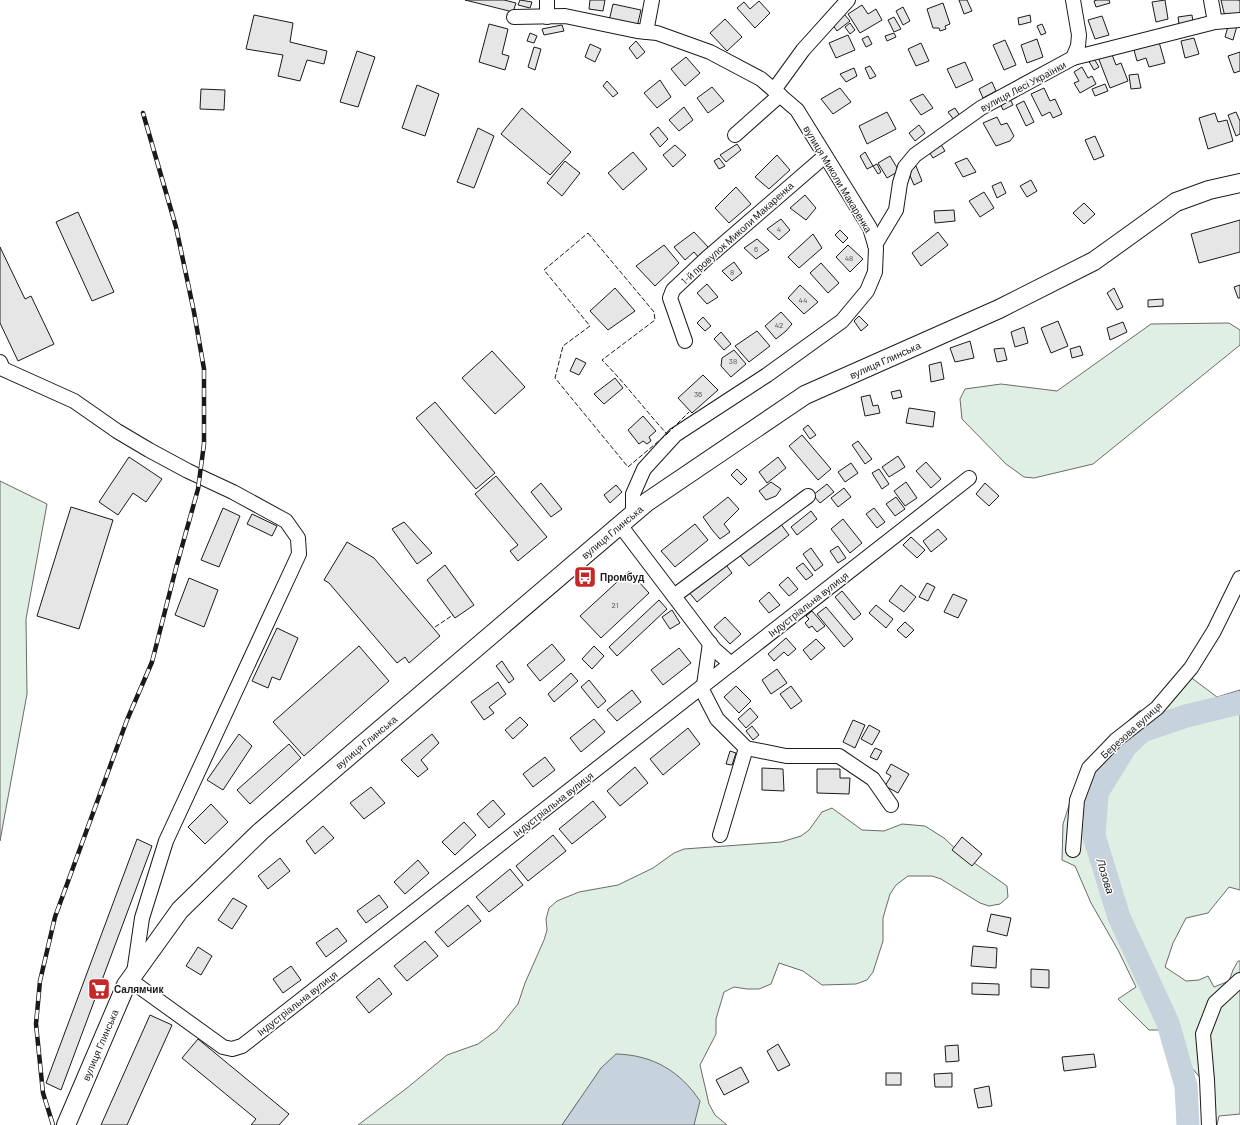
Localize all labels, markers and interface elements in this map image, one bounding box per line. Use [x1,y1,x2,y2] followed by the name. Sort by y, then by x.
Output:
[978,58,1068,114] street label: вулиця Лесі Українки
[801,123,875,235] street label: вулиця Миколи Макаренка
[678,179,796,287] street label: 1-й провулок Миколи Макаренка
[777,224,781,234] house number: 4
[754,244,758,254] house number: 6
[845,253,853,263] house number: 48
[730,267,734,277] house number: 8
[799,295,807,305] house number: 44
[775,320,783,330] house number: 42
[848,339,923,381] street label: вулиця Глинська
[729,356,737,366] house number: 38
[694,389,702,399] house number: 36
[579,503,646,561] street label: вулиця Глинська
[572,564,598,590] bus stop icon: Промбуд
[765,569,851,639] street label: Індустріальна вулиця
[600,571,645,583] place label: Промбуд
[612,600,619,610] house number: 21
[1098,699,1164,761] street label: Березова вулиця
[333,713,400,771] street label: вулиця Глинська
[510,769,596,839] street label: Індустріальна вулиця
[1094,856,1118,895] water label: Лозова
[254,968,340,1038] street label: Індустріальна вулиця
[86,976,112,1002] supermarket icon: Салямчик
[114,983,164,995] place label: Салямчик
[80,1007,121,1083] street label: вулиця Глинська

